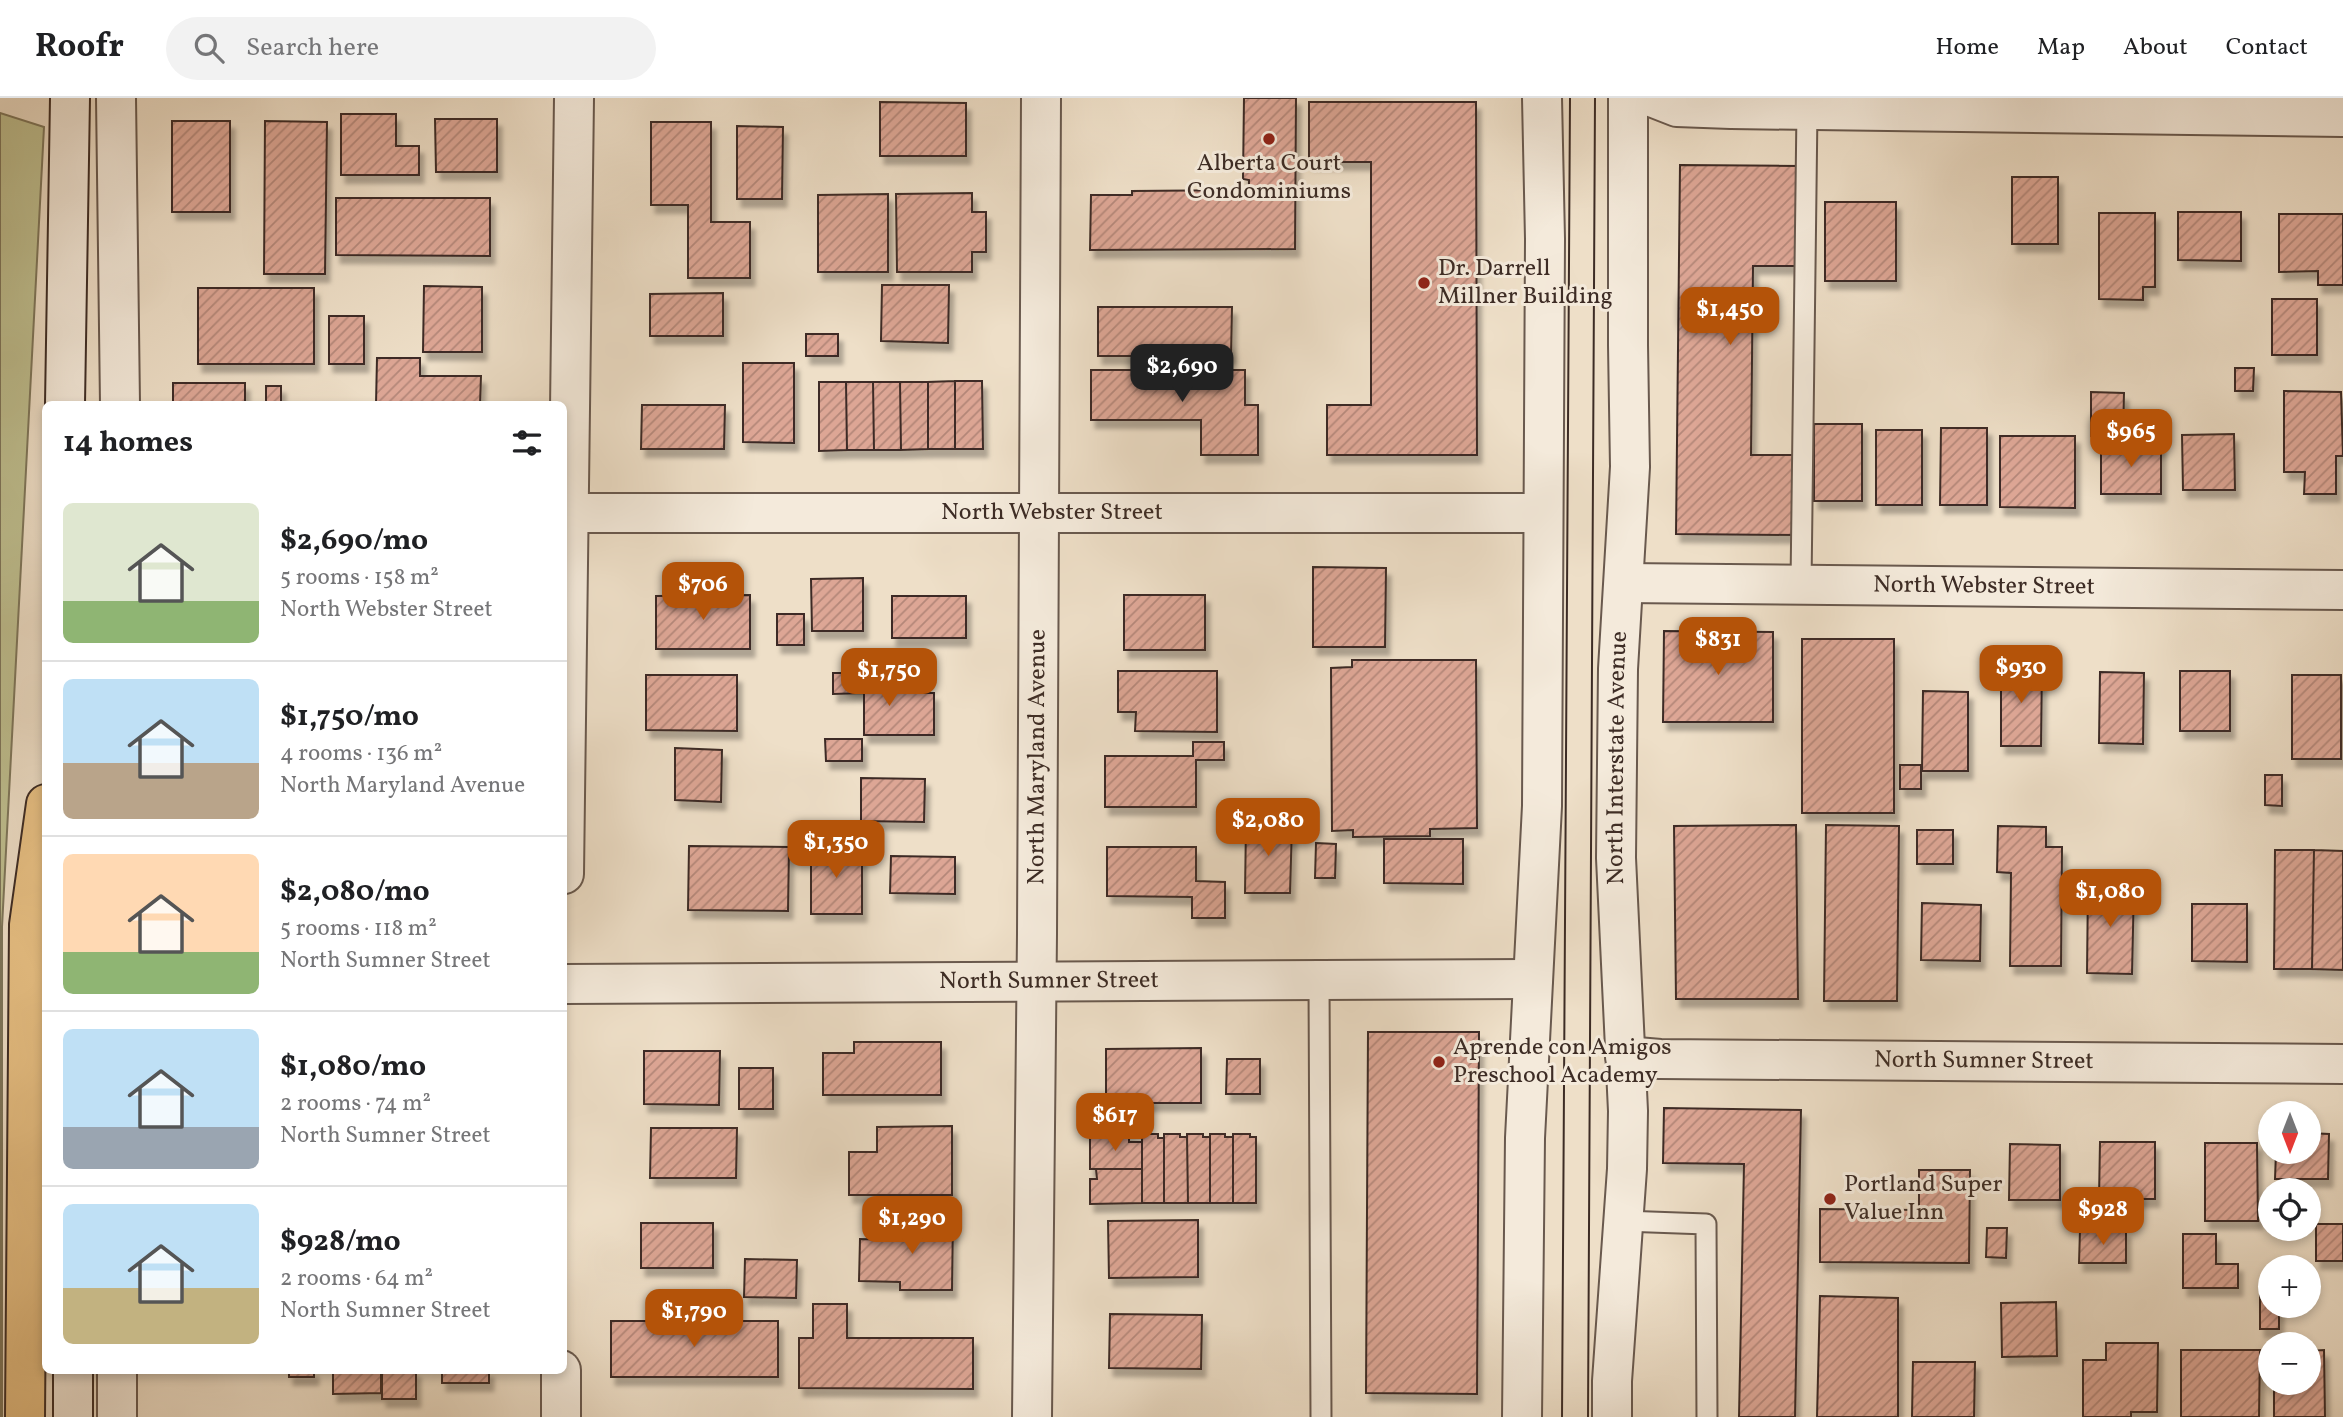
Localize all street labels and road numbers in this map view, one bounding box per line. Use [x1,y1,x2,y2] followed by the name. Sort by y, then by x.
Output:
[941,496,1163,530] street label: North Webster Street
[1873,568,2095,605] street label: North Webster Street
[1020,629,1055,885] street label: North Maryland Avenue
[1599,630,1637,886] street label: North Interstate Avenue
[939,964,1159,999] street label: North Sumner Street
[1874,1044,2094,1079] street label: North Sumner Street

